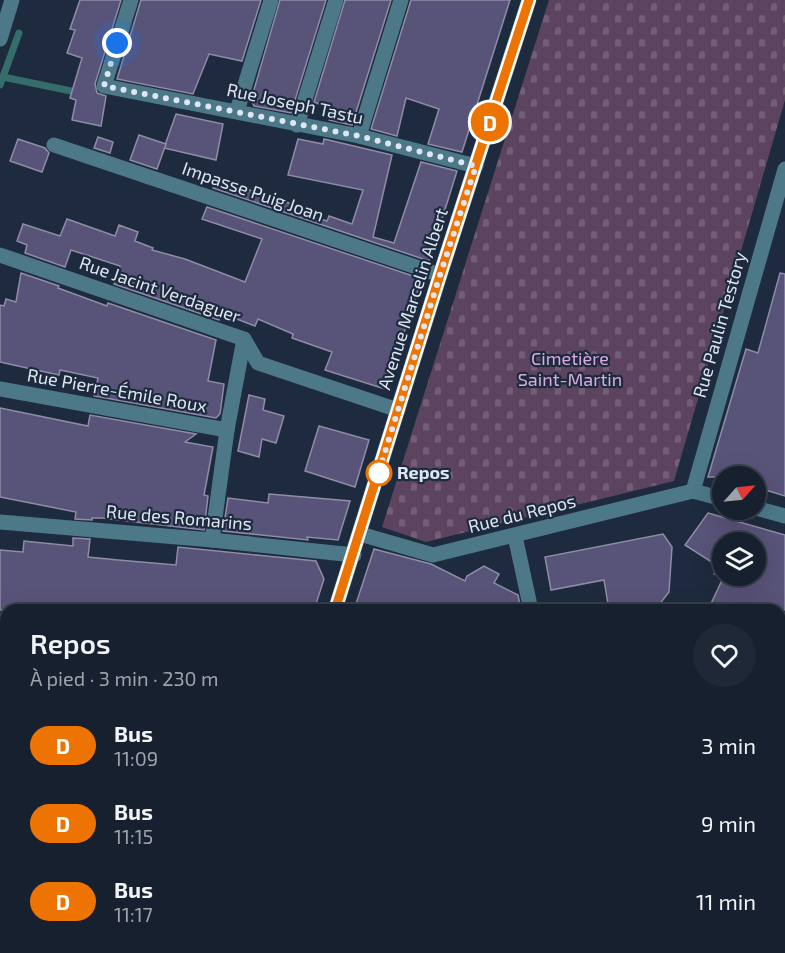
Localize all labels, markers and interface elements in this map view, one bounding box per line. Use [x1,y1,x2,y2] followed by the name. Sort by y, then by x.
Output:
[102,28,132,58] your location
[225,78,366,128] street label: Rue Joseph Tastu
[470,102,510,142] line badge: D
[483,110,497,135] text: D
[180,156,327,226] street label: Impasse Puig Joan
[372,205,452,392] street label: Avenue Marcelin Albert
[688,249,751,400] street label: Rue Paulin Testory
[77,251,244,327] street label: Rue Jacint Verdaguer
[518,347,622,390] park label: Cimetière Saint-Martin
[26,363,209,417] street label: Rue Pierre-Émile Roux
[366,460,392,486] marker: Repos
[397,461,450,483] place label: Repos
[712,466,766,520] north arrow
[712,466,766,586] map controls
[466,489,578,537] street label: Rue du Repos
[105,500,253,534] street label: Rue des Romarins
[712,532,766,586] button: layers
[693,624,756,687] button: heart
[30,626,111,660] text: Repos
[30,666,219,690] text: À pied · 3 min · 230 m
[114,720,153,746] text: Bus
[701,732,756,758] text: 3 min
[56,733,70,758] text: D
[114,746,158,770] text: 11:09
[114,798,153,824] text: Bus
[701,810,756,836] text: 9 min
[56,811,70,836] text: D
[114,824,153,848] text: 11:15
[114,876,153,902] text: Bus
[696,888,756,914] text: 11 min
[56,889,70,914] text: D
[114,902,153,926] text: 11:17

